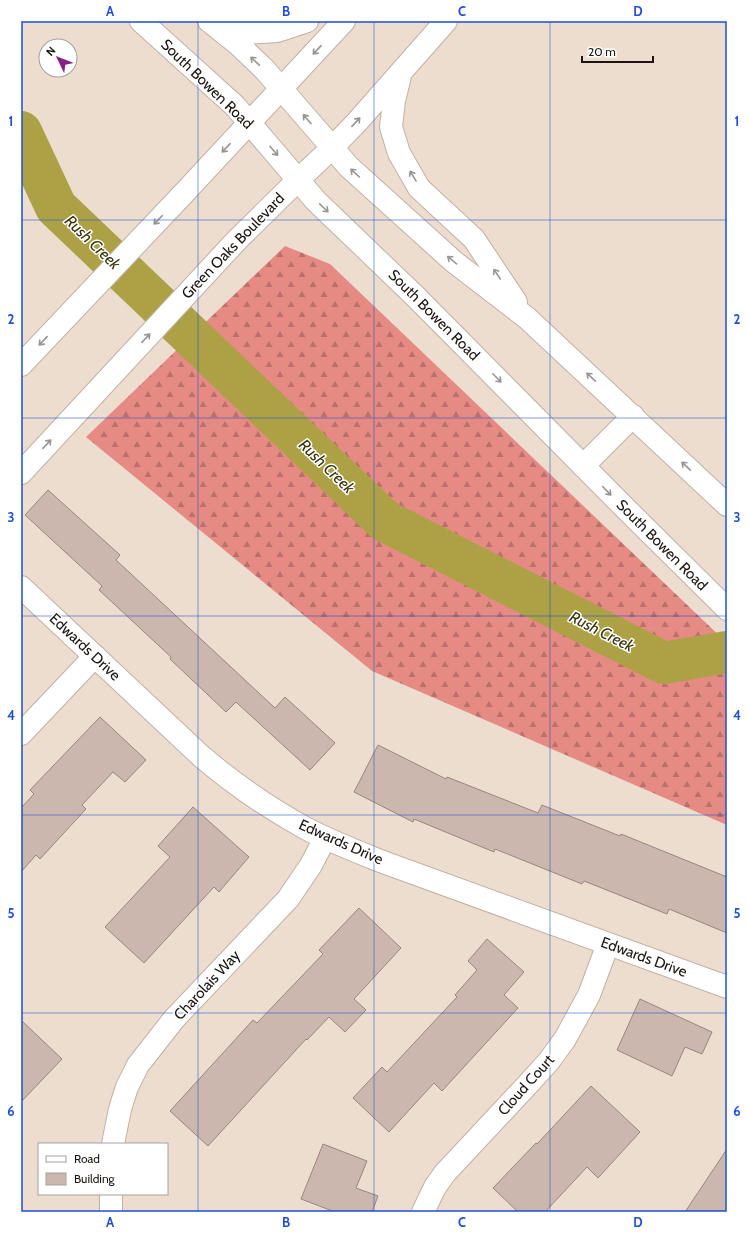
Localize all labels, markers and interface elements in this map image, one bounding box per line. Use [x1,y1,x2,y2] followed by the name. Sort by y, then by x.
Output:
[106,3,115,19] text: A
[282,3,290,19] text: B
[458,3,466,19] text: C
[633,3,643,19] text: D
[157,35,257,133] street label: South Bowen Road
[38,38,78,78] north arrow
[582,38,653,64] scale bar
[43,44,58,59] text: N
[313,44,322,55] one-way arrow
[588,44,616,59] text: 20 m
[250,56,260,65] one-way arrow
[9,113,13,129] text: 1
[302,113,311,124] one-way arrow
[735,113,739,129] text: 1
[352,117,361,127] one-way arrow
[221,143,231,153] one-way arrow
[269,146,279,156] one-way arrow
[350,168,360,177] one-way arrow
[408,170,416,182] one-way arrow
[178,189,288,303] street label: Green Oaks Boulevard
[319,203,329,213] one-way arrow
[61,211,125,274] water label: Rush Creek
[154,215,163,225] one-way arrow
[446,255,457,264] one-way arrow
[385,266,483,364] street label: South Bowen Road
[493,269,501,280] one-way arrow
[8,311,15,327] text: 2
[734,311,741,327] text: 2
[141,333,151,343] one-way arrow
[39,336,48,347] one-way arrow
[586,372,596,382] one-way arrow
[492,373,501,383] one-way arrow
[295,435,359,498] water label: Rush Creek
[43,439,52,449] one-way arrow
[681,462,691,471] one-way arrow
[603,485,612,496] one-way arrow
[613,496,711,594] street label: South Bowen Road
[7,509,15,525] text: 3
[733,509,741,525] text: 3
[566,607,638,656] water label: Rush Creek
[46,610,124,685] street label: Edwards Drive
[7,707,15,723] text: 4
[733,707,741,723] text: 4
[296,815,386,869] street label: Edwards Drive
[8,905,15,921] text: 5
[734,905,741,921] text: 5
[598,933,690,981] street label: Edwards Drive
[170,946,244,1024] street label: Charolais Way
[494,1051,558,1119] street label: Cloud Court
[7,1103,15,1119] text: 6
[733,1103,741,1119] text: 6
[38,1143,168,1195] legend
[74,1151,100,1166] text: Road
[74,1171,116,1186] text: Building
[106,1214,115,1230] text: A
[282,1214,290,1230] text: B
[458,1214,466,1230] text: C
[633,1214,643,1230] text: D

